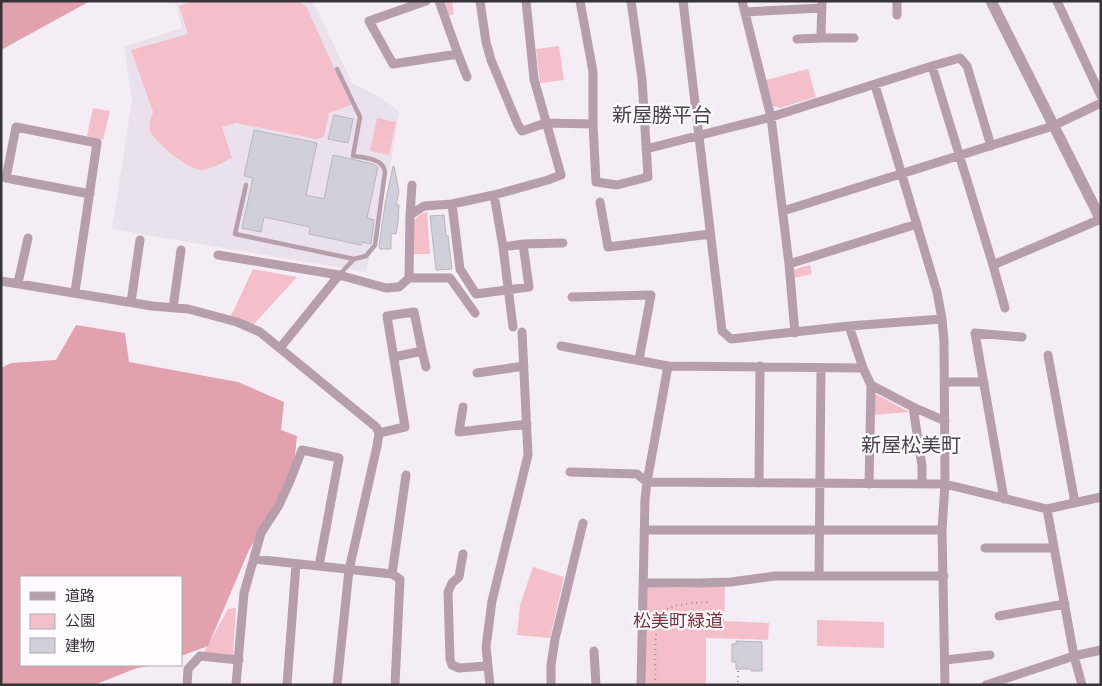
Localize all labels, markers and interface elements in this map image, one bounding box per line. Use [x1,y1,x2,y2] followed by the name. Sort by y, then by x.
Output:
[612,101,712,128] district label: 新屋勝平台
[861,431,961,458] district label: 新屋松美町
[20,576,182,666] legend
[65,585,95,605] text: 道路
[633,608,723,632] park label: 松美町緑道
[65,610,95,630] text: 公園
[65,635,95,655] text: 建物

